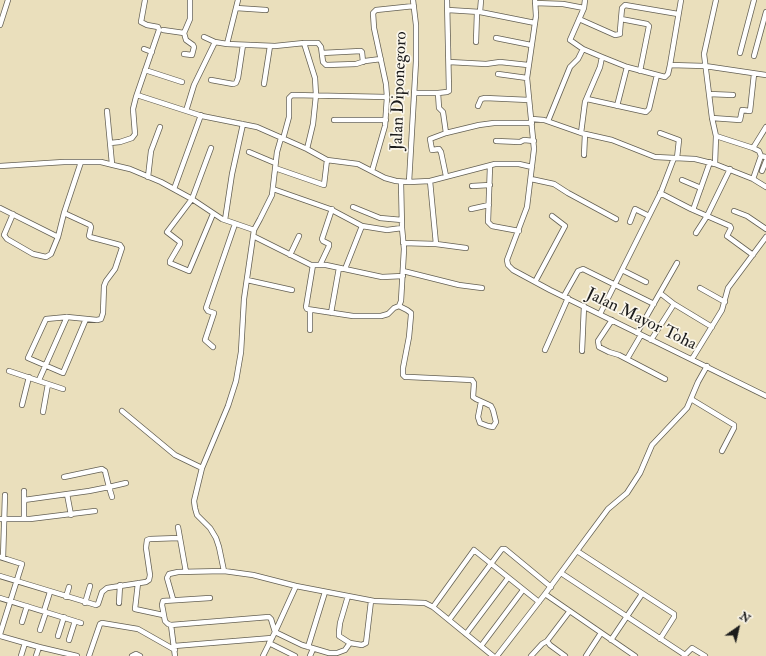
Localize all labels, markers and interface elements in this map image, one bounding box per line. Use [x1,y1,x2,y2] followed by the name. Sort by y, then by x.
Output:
[388,31,412,151] street label: Jalan Diponegoro
[582,284,700,356] street label: Jalan Mayor Toha
[718,608,758,648] north arrow
[737,609,753,626] text: N

